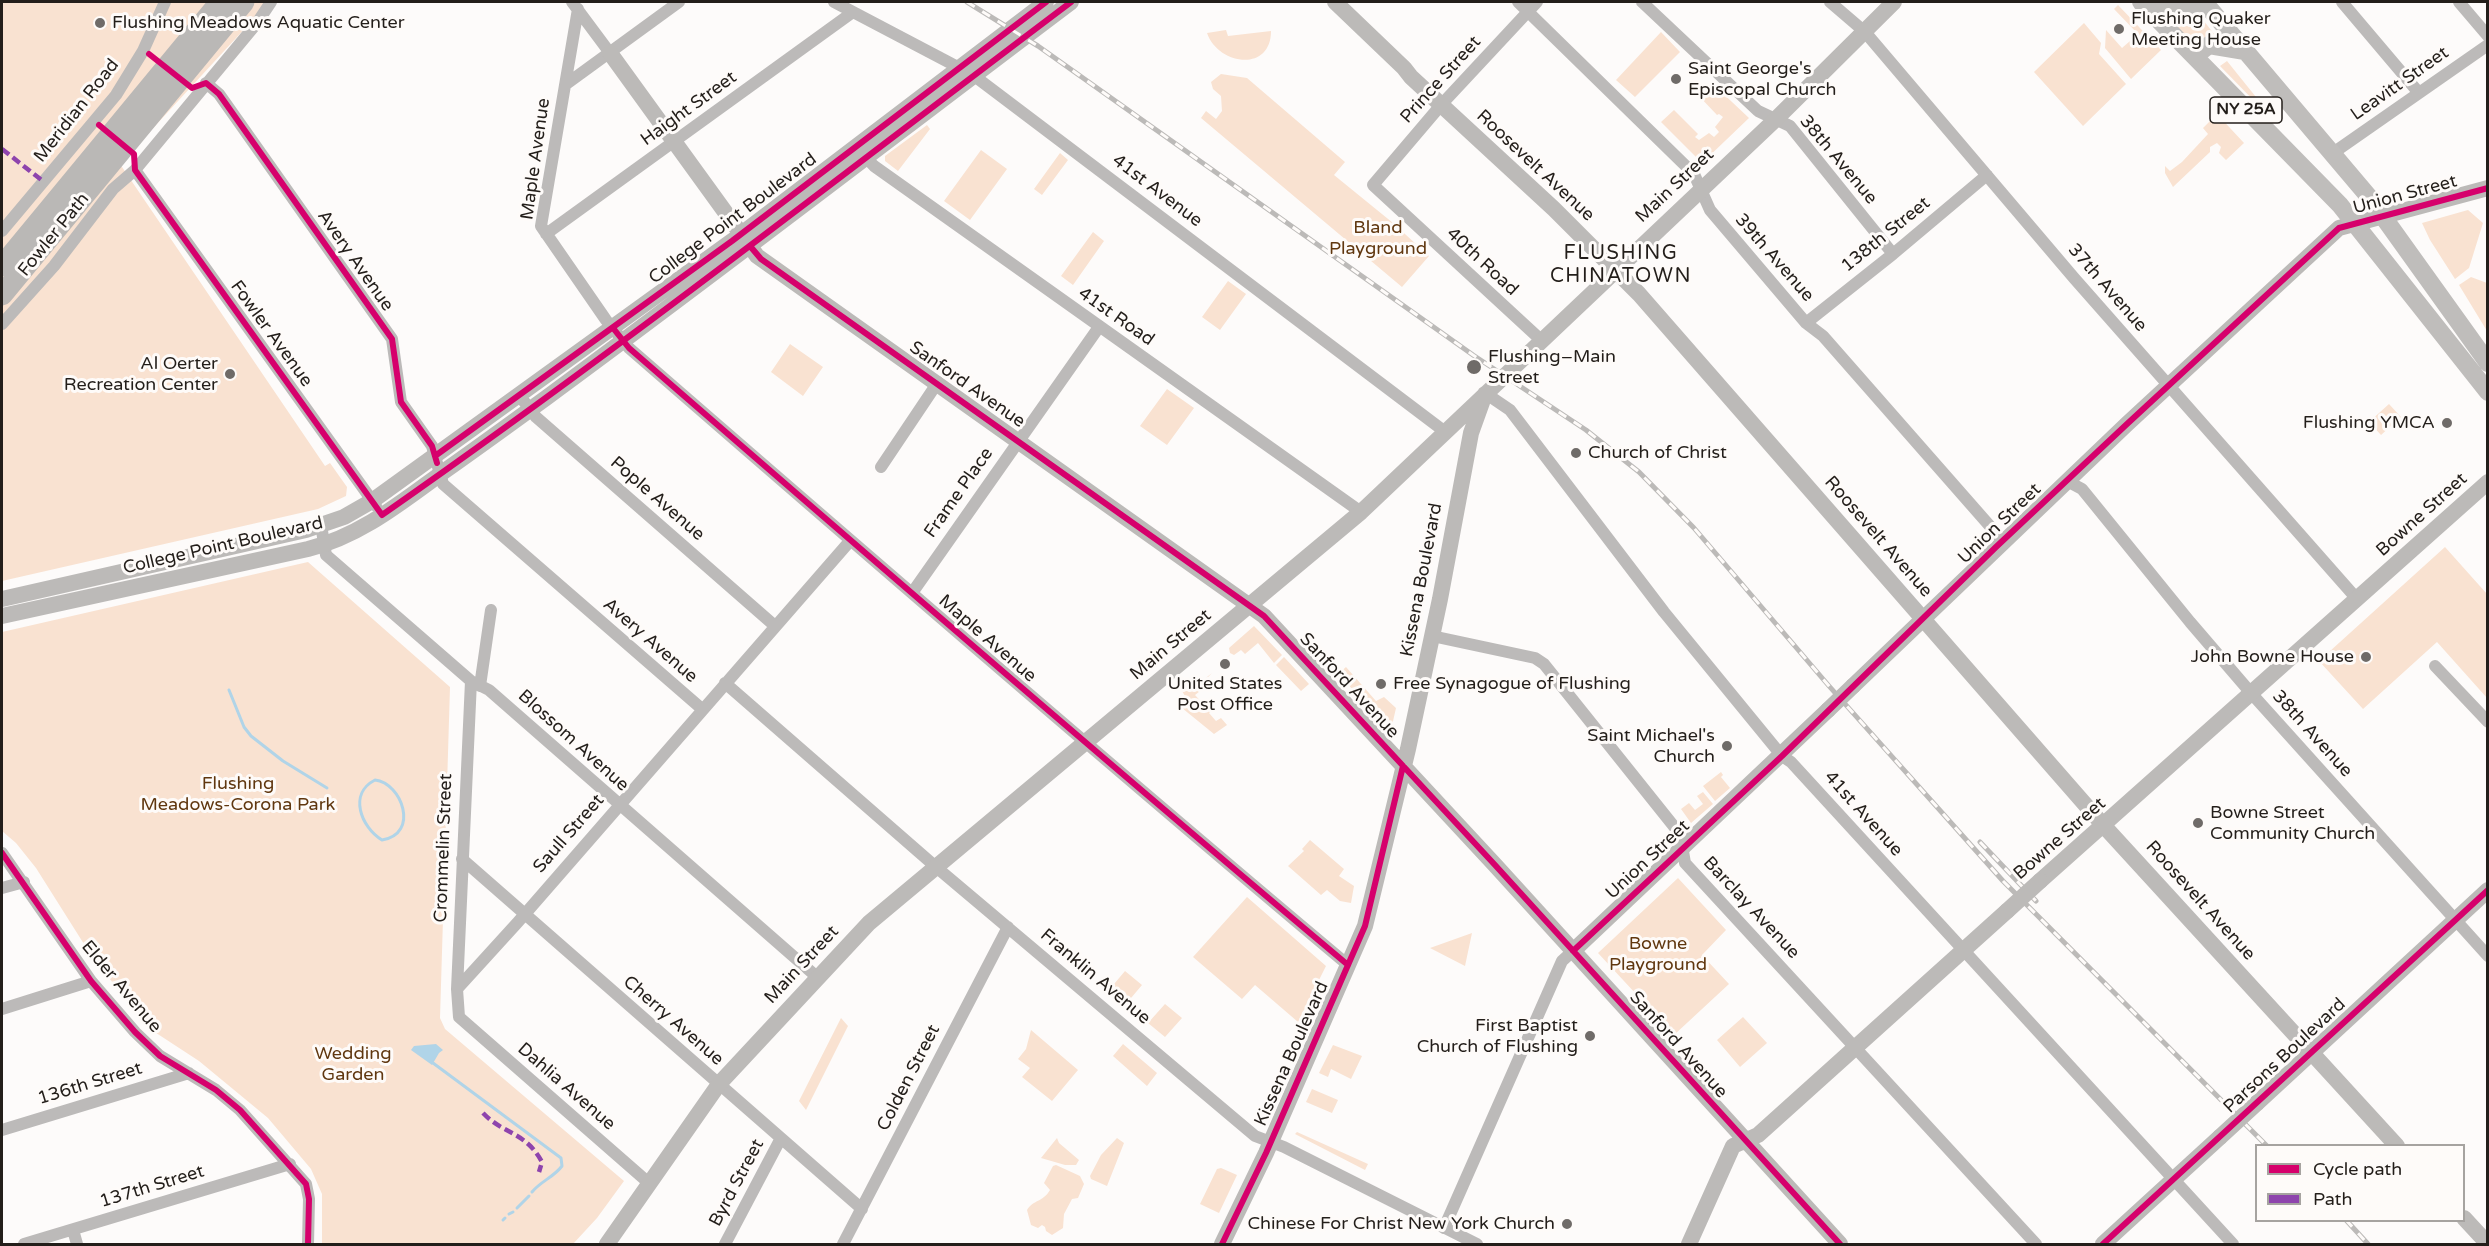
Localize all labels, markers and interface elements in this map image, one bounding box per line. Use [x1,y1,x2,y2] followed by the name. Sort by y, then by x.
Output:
[2131,8,2271,50] place label: Flushing Quaker Meeting House
[112,12,405,34] place label: Flushing Meadows Aquatic Center
[93,16,107,30] marker: Flushing Meadows Aquatic Center
[2112,22,2126,36] marker: Flushing Quaker Meeting House
[1396,32,1486,128] street label: Prince Street
[2347,42,2453,126] street label: Leavitt Street
[30,55,124,167] street label: Meridian Road
[1688,58,1836,100] place label: Saint George's Episcopal Church
[637,67,741,151] street label: Haight Street
[1669,72,1683,86] marker: Saint George's Episcopal Church
[517,97,555,221] street label: Maple Avenue
[2210,97,2282,123] road number: NY 25A
[1472,106,1598,226] street label: Roosevelt Avenue
[1795,111,1881,209] street label: 38th Avenue
[1631,144,1719,228] street label: Main Street
[645,149,821,289] street label: College Point Boulevard
[1108,150,1206,232] street label: 41st Avenue
[2351,171,2459,219] street label: Union Street
[14,189,94,281] street label: Fowler Path
[1837,193,1935,277] street label: 138th Street
[312,206,398,316] street label: Avery Avenue
[1730,210,1818,306] street label: 39th Avenue
[1329,217,1427,260] park label: Bland Playground
[1442,223,1522,301] street label: 40th Road
[2063,240,2151,336] street label: 37th Avenue
[1550,242,1692,289] district label: FLUSHING CHINATOWN
[225,277,317,391] street label: Fowler Avenue
[1074,283,1158,351] street label: 41st Road
[905,337,1029,433] street label: Sanford Avenue
[1488,346,1616,388] place label: Flushing–Main Street
[64,353,218,395] place label: Al Oerter Recreation Center
[1465,358,1483,376] marker: Flushing–Main Street
[223,367,237,381] marker: Al Oerter Recreation Center
[2303,412,2435,434] place label: Flushing YMCA
[2440,416,2454,430] marker: Flushing YMCA
[1588,442,1727,464] place label: Church of Christ
[920,444,998,542] street label: Frame Place
[1569,446,1583,460] marker: Church of Christ
[605,452,709,546] street label: Pople Avenue
[2372,469,2472,561] street label: Bowne Street
[1819,472,1937,602] street label: Roosevelt Avenue
[1954,479,2046,569] street label: Union Street
[1396,501,1448,659] street label: Kissena Boulevard
[121,512,325,580] street label: College Point Boulevard
[934,591,1040,687] street label: Maple Avenue
[598,594,702,688] street label: Avery Avenue
[1126,605,1216,685] street label: Main Street
[1295,629,1403,743] street label: Sanford Avenue
[2191,646,2354,668] place label: John Bowne House
[2359,650,2373,664] marker: John Bowne House
[1218,657,1232,671] marker: United States Post Office
[1168,673,1282,716] place label: United States Post Office
[1393,673,1631,695] place label: Free Synagogue of Flushing
[1374,677,1388,691] marker: Free Synagogue of Flushing
[513,686,633,796] street label: Blossom Avenue
[2267,686,2357,782] street label: 38th Avenue
[1587,725,1715,768] place label: Saint Michael's Church
[1720,739,1734,753] marker: Saint Michael's Church
[1819,767,1907,861] street label: 41st Avenue
[141,773,335,816] park label: Flushing Meadows-Corona Park
[431,773,457,923] street label: Crommelin Street
[529,790,609,878] street label: Saull Street
[2010,793,2110,885] street label: Bowne Street
[2210,802,2375,844] place label: Bowne Street Community Church
[1602,816,1694,904] street label: Union Street
[2191,816,2205,830] marker: Bowne Street Community Church
[2141,837,2259,965] street label: Roosevelt Avenue
[1698,852,1804,964] street label: Barclay Avenue
[760,921,844,1009] street label: Main Street
[1035,925,1155,1029] street label: Franklin Avenue
[1609,933,1707,976] park label: Bowne Playground
[76,937,166,1037] street label: Elder Avenue
[618,971,728,1071] street label: Cherry Avenue
[1250,978,1334,1130] street label: Kissena Boulevard
[1624,987,1732,1103] street label: Sanford Avenue
[2220,994,2350,1118] street label: Parsons Boulevard
[1417,1015,1578,1058] place label: First Baptist Church of Flushing
[873,1021,945,1135] street label: Colden Street
[1583,1029,1597,1043] marker: First Baptist Church of Flushing
[513,1039,619,1135] street label: Dahlia Avenue
[314,1043,392,1086] park label: Wedding Garden
[35,1058,145,1110] street label: 136th Street
[705,1136,769,1230] street label: Byrd Street
[2255,1144,2465,1222] legend
[2313,1158,2402,1180] text: Cycle path
[97,1161,207,1213] street label: 137th Street
[2313,1188,2352,1210] text: Path
[1247,1213,1555,1235] place label: Chinese For Christ New York Church
[1560,1217,1574,1231] marker: Chinese For Christ New York Church

